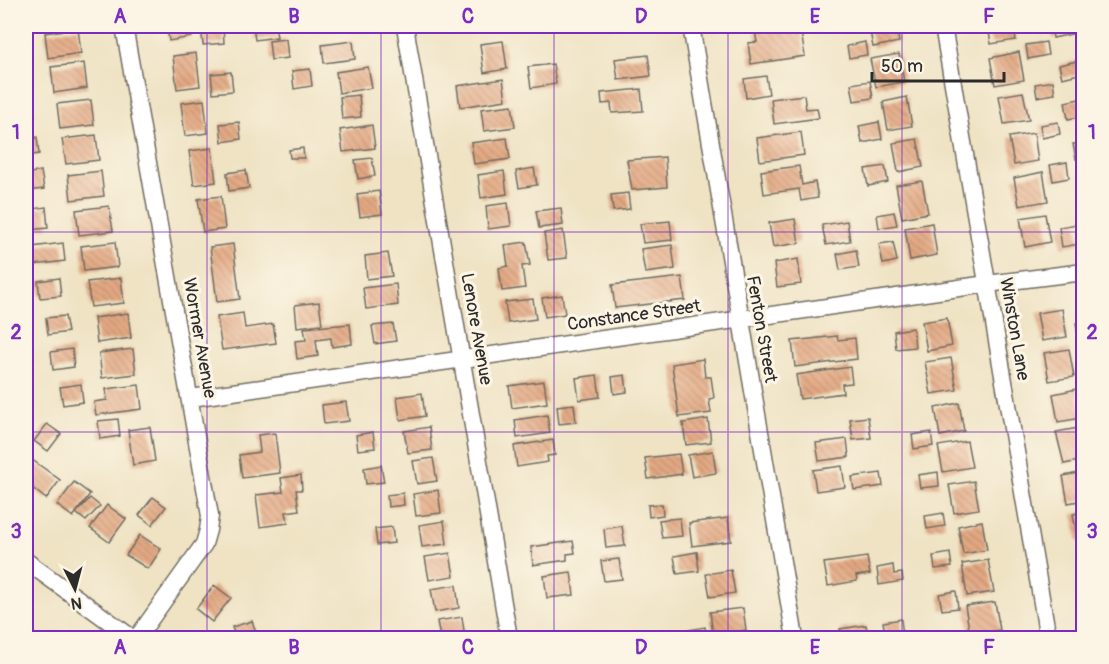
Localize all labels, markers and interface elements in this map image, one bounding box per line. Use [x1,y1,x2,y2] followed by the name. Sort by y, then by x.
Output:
[114,4,127,29] text: A
[288,4,300,29] text: B
[462,4,474,29] text: C
[635,4,648,29] text: D
[810,4,821,29] text: E
[983,4,995,29] text: F
[872,45,1004,83] scale bar
[881,55,923,78] text: 50 m
[12,120,20,145] text: 1
[1088,120,1096,145] text: 1
[455,271,498,387] street label: Lenore Avenue
[741,274,782,385] street label: Fenton Street
[178,276,221,400] street label: Wormer Avenue
[994,276,1035,382] street label: Winston Lane
[566,295,703,336] street label: Constance Street
[10,320,22,345] text: 2
[1086,320,1098,345] text: 2
[10,519,22,544] text: 3
[1086,519,1098,544] text: 3
[45,559,105,619] north arrow
[70,592,83,613] text: N
[114,635,127,660] text: A
[288,635,300,660] text: B
[462,635,474,660] text: C
[635,635,648,660] text: D
[810,635,821,660] text: E
[983,635,995,660] text: F

